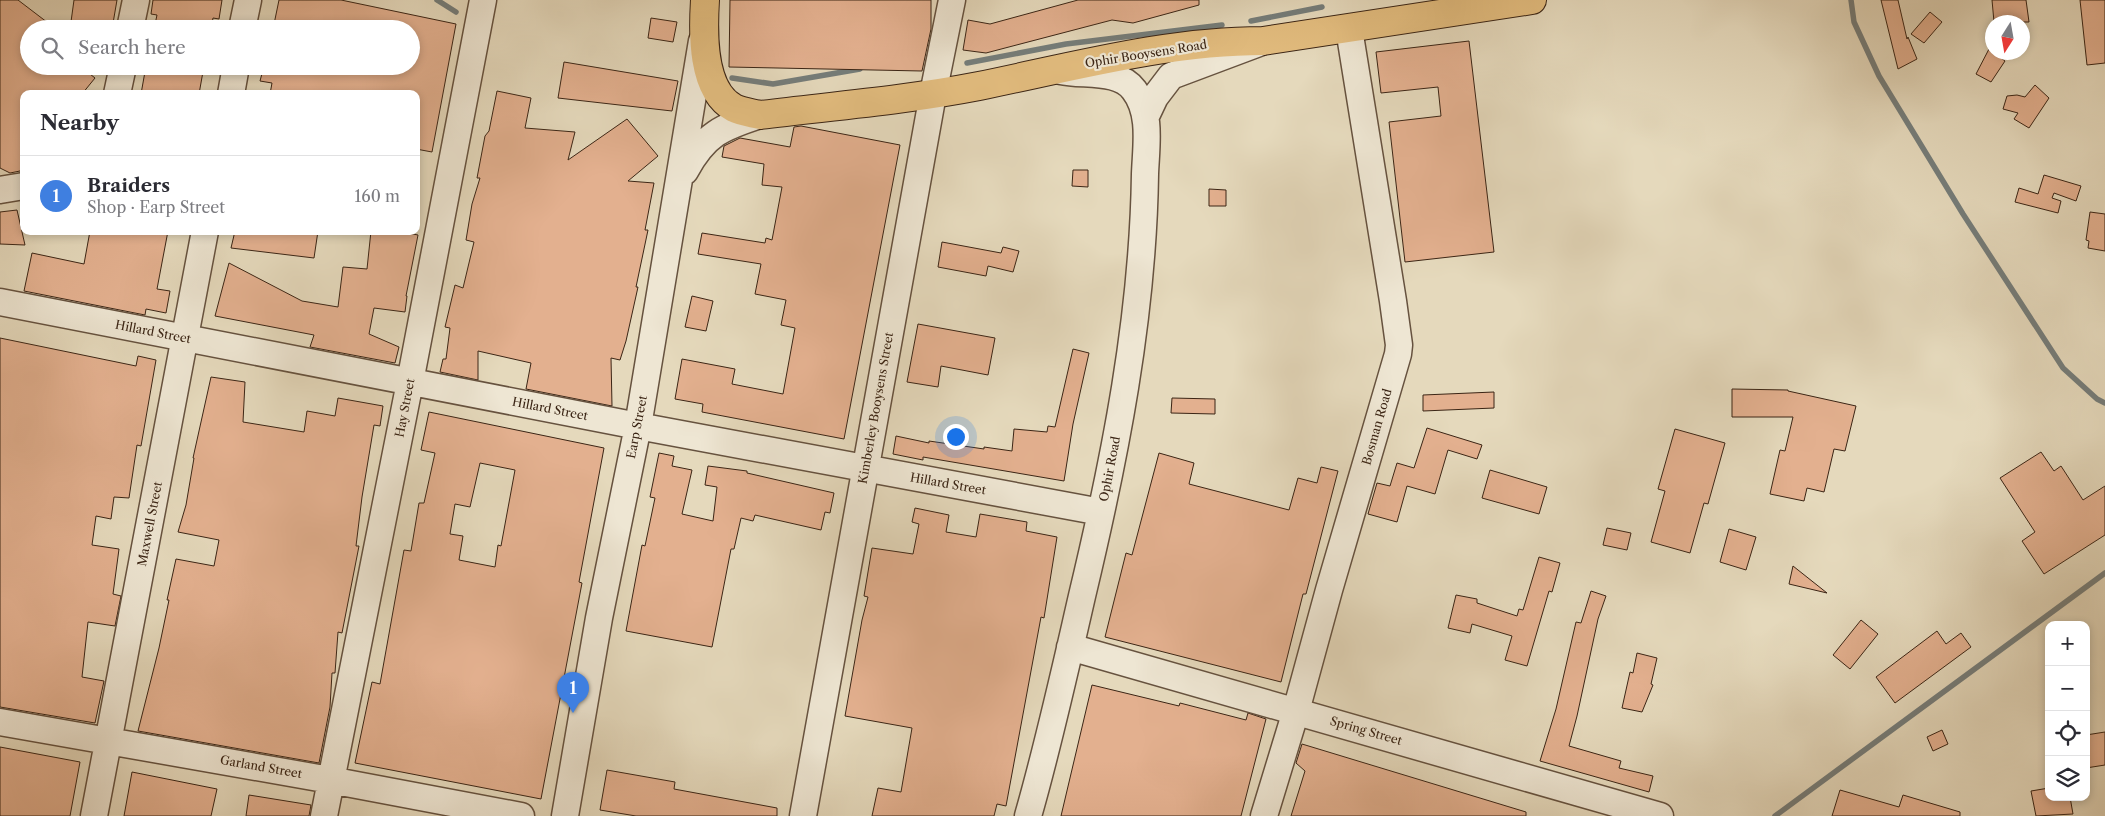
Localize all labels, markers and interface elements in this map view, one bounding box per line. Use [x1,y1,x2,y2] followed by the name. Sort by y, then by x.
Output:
[1985,15,2030,60] north arrow
[20,20,420,75] search box
[38,34,66,62] icon: search
[78,36,186,59] text: Search here
[1084,36,1209,71] street label: Ophir Booysens Road
[40,110,119,135] text: Nearby
[87,174,170,197] text: Braiders
[52,186,60,206] text: 1
[355,186,400,206] text: 160 m
[87,197,225,217] text: Shop · Earp Street
[114,317,193,346] street label: Hillard Street
[855,330,896,485] street label: Kimberley Booysens Street
[391,376,418,439] street label: Hay Street
[1358,386,1395,467] street label: Bosman Road
[623,393,650,460] street label: Earp Street
[511,394,590,423] street label: Hillard Street
[943,424,969,450] your location
[1096,434,1123,503] street label: Ophir Road
[909,469,988,498] street label: Hillard Street
[134,480,165,568] street label: Maxwell Street
[2045,621,2090,801] map controls
[2045,621,2090,666] button: +
[2045,666,2090,711] button: −
[557,672,589,713] pin: 1
[2045,711,2090,756] button: locate
[1328,713,1405,748] street label: Spring Street
[219,752,304,781] street label: Garland Street
[2045,756,2090,801] button: layers

